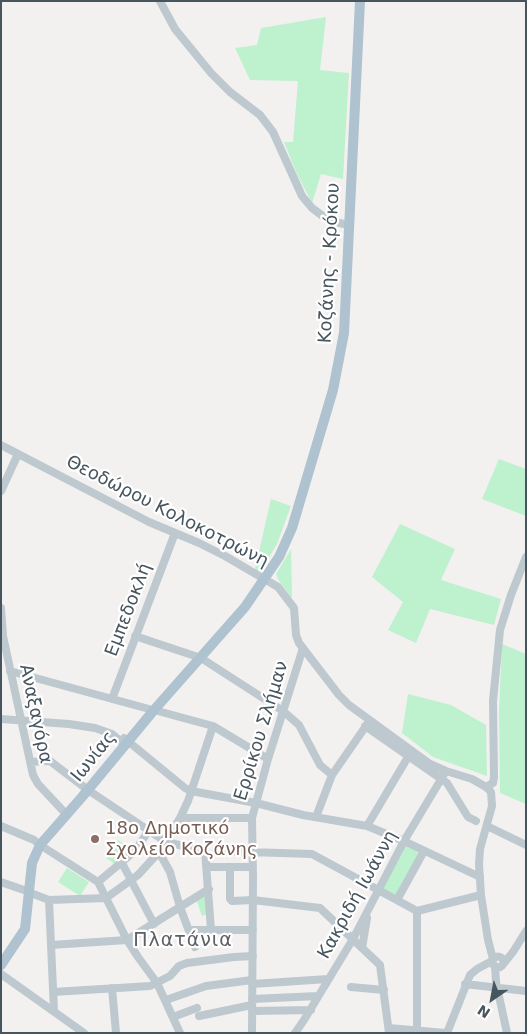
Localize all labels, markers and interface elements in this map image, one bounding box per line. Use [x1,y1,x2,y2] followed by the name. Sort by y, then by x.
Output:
[315,182,345,344] street label: Κοζάνης - Κρόκου
[62,451,272,573] street label: Θεοδώρου Κολοκοτρώνη
[101,560,157,660] street label: Εμπεδοκλή
[230,659,294,803] street label: Ερρίκου Σλήμαν
[14,662,56,766] street label: Αναξαγόρα
[67,727,121,787] street label: Ιωνίας
[105,818,257,861] place label: 18ο Δημοτικό Σχολείο Κοζάνης
[314,827,402,963] street label: Κακριδή Ιωάννη
[89,833,101,845] marker: 18ο Δημοτικό Σχολείο Κοζάνης
[132,930,234,952] district label: Πλατάνια
[467,974,517,1024] north arrow
[475,1002,493,1021] text: N

